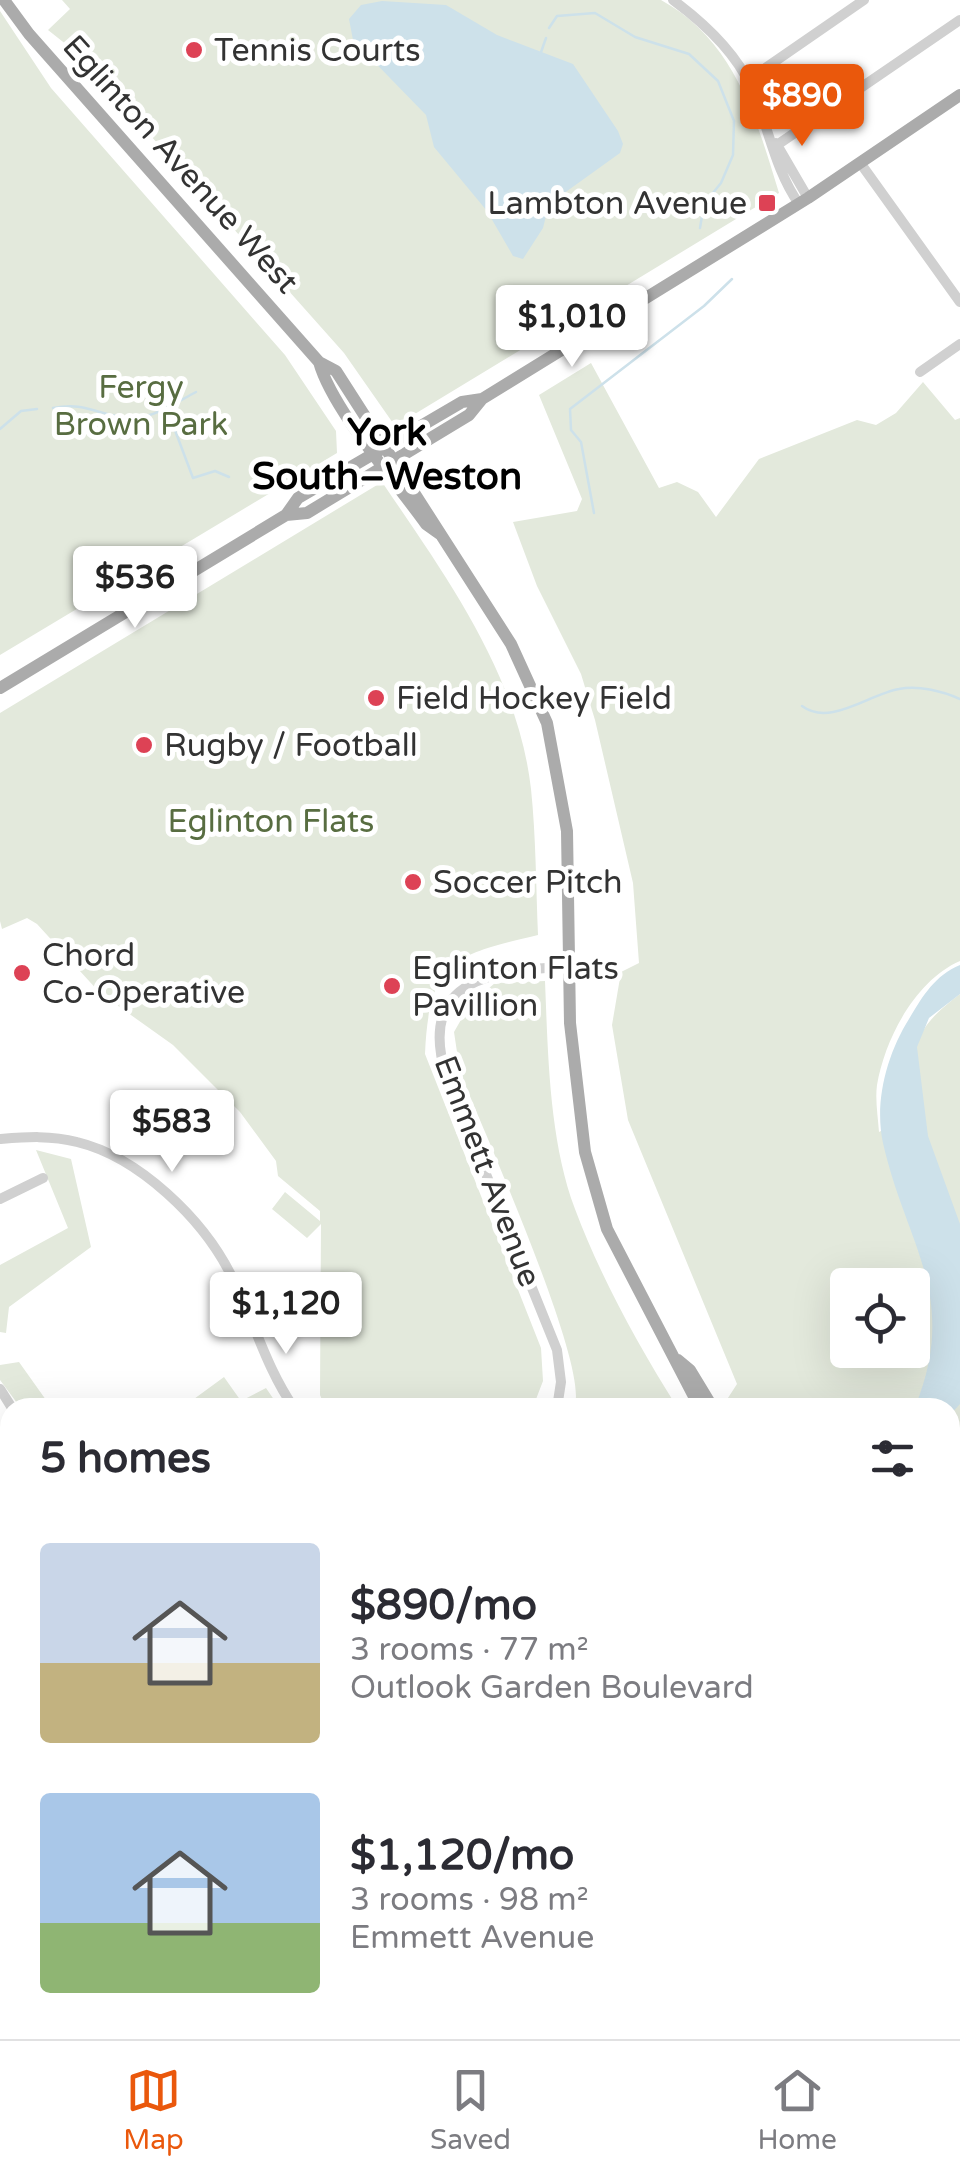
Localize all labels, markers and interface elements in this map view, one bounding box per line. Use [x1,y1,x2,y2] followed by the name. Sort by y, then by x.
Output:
[54,28,306,301] street label: Eglinton Avenue West
[214,32,421,70] place label: Tennis Courts
[183,39,205,61] marker: Tennis Courts
[743,64,861,149] pin: $890
[762,77,842,115] text: $890
[487,185,747,223] place label: Lambton Avenue
[756,192,778,214] marker: Lambton Avenue
[491,285,653,370] pin: $1,010
[518,298,626,336] text: $1,010
[54,369,228,444] park label: Fergy Brown Park
[252,410,522,500] district label: York South–Weston
[76,546,194,631] pin: $536
[95,559,175,597] text: $536
[396,680,672,718] place label: Field Hockey Field
[365,687,387,709] marker: Field Hockey Field
[164,727,418,765] place label: Rugby / Football
[133,734,155,756] marker: Rugby / Football
[168,803,374,841] park label: Eglinton Flats
[433,864,622,902] place label: Soccer Pitch
[402,871,424,893] marker: Soccer Pitch
[42,937,245,1012] place label: Chord Co-Operative
[412,950,619,1025] place label: Eglinton Flats Pavillion
[11,962,33,984] marker: Chord Co-Operative
[381,975,403,997] marker: Eglinton Flats Pavillion
[426,1050,549,1292] street label: Emmett Avenue
[113,1090,231,1175] pin: $583
[132,1103,212,1141] text: $583
[830,1268,930,1368] map controls
[830,1268,930,1368] button: locate
[205,1272,367,1357] pin: $1,120
[232,1285,340,1323] text: $1,120
[865,1431,920,1486] icon: filters
[40,1433,211,1484] text: 5 homes
[350,1580,537,1631] text: $890/mo
[120,1583,240,1703] icon: home
[350,1631,589,1669] text: 3 rooms · 77 m²
[350,1669,754,1707] text: Outlook Garden Boulevard
[350,1830,574,1881] text: $1,120/mo
[120,1833,240,1953] icon: home
[350,1881,589,1919] text: 3 rooms · 98 m²
[350,1919,594,1957] text: Emmett Avenue
[123,2063,184,2157] tab: Map
[430,2063,511,2157] tab: Saved
[757,2063,837,2157] tab: Home

